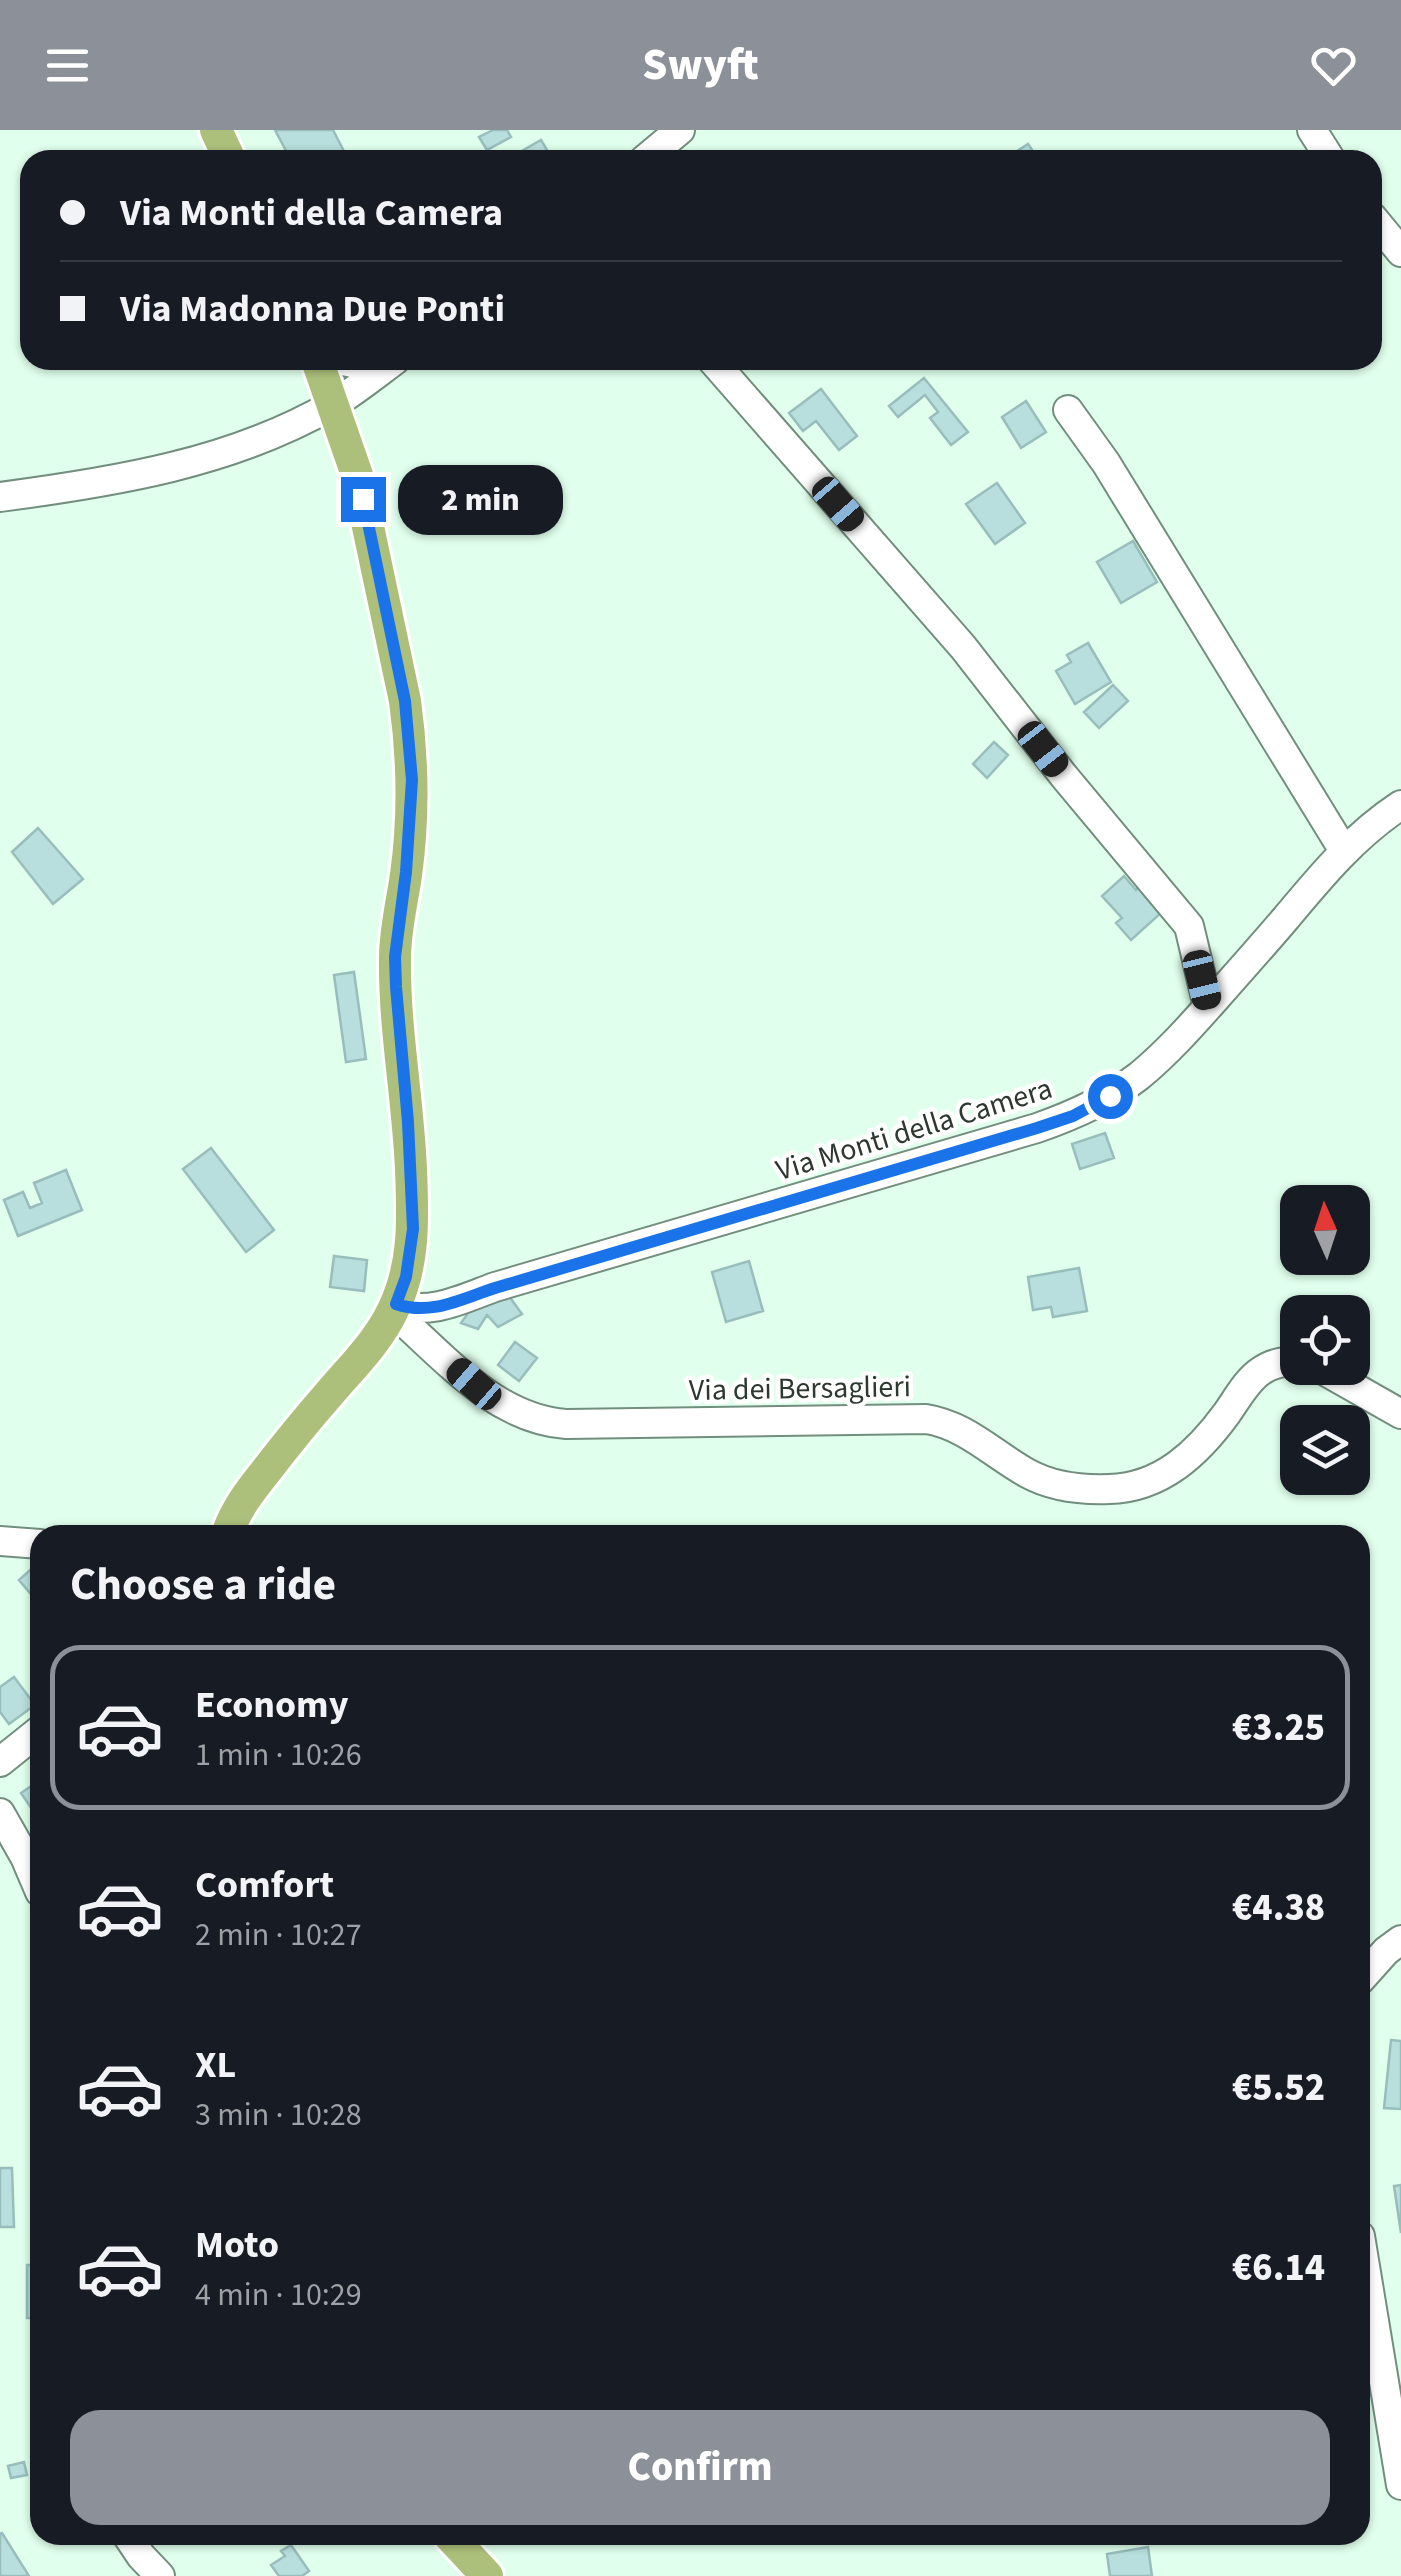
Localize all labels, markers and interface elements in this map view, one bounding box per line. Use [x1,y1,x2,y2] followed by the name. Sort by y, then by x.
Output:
[642,33,759,97] text: Swyft
[40,38,95,93] icon: menu
[1306,38,1361,93] icon: heart
[120,186,503,240] text: Via Monti della Camera
[120,282,505,336] text: Via Madonna Due Ponti
[398,464,563,534] callout: 2 min
[807,472,869,536] car
[341,477,386,522] route end
[441,477,520,523] text: 2 min
[1013,716,1073,782] car
[1180,947,1224,1013] car
[771,1067,1058,1192] street label: Via Monti della Camera
[1088,1074,1133,1119] route start
[1280,1185,1370,1275] north arrow
[1280,1185,1370,1495] map controls
[1280,1295,1370,1385] button: locate
[442,1353,506,1415] car
[689,1365,911,1412] street label: Via dei Bersaglieri
[1280,1405,1370,1495] button: layers
[70,1553,336,1617] text: Choose a ride
[195,1678,348,1732] text: Economy
[75,1683,165,1773] icon: car
[1232,1701,1325,1755] text: €3.25
[195,1732,362,1778] text: 1 min · 10:26
[195,1858,334,1912] text: Comfort
[75,1863,165,1953] icon: car
[1232,1881,1325,1935] text: €4.38
[195,1912,362,1958] text: 2 min · 10:27
[195,2038,236,2092] text: XL
[75,2043,165,2133] icon: car
[1232,2061,1325,2115] text: €5.52
[195,2092,362,2138] text: 3 min · 10:28
[195,2218,279,2272] text: Moto
[75,2223,165,2313] icon: car
[1232,2241,1325,2295] text: €6.14
[195,2272,362,2318] text: 4 min · 10:29
[70,2410,1330,2525] button: Confirm

